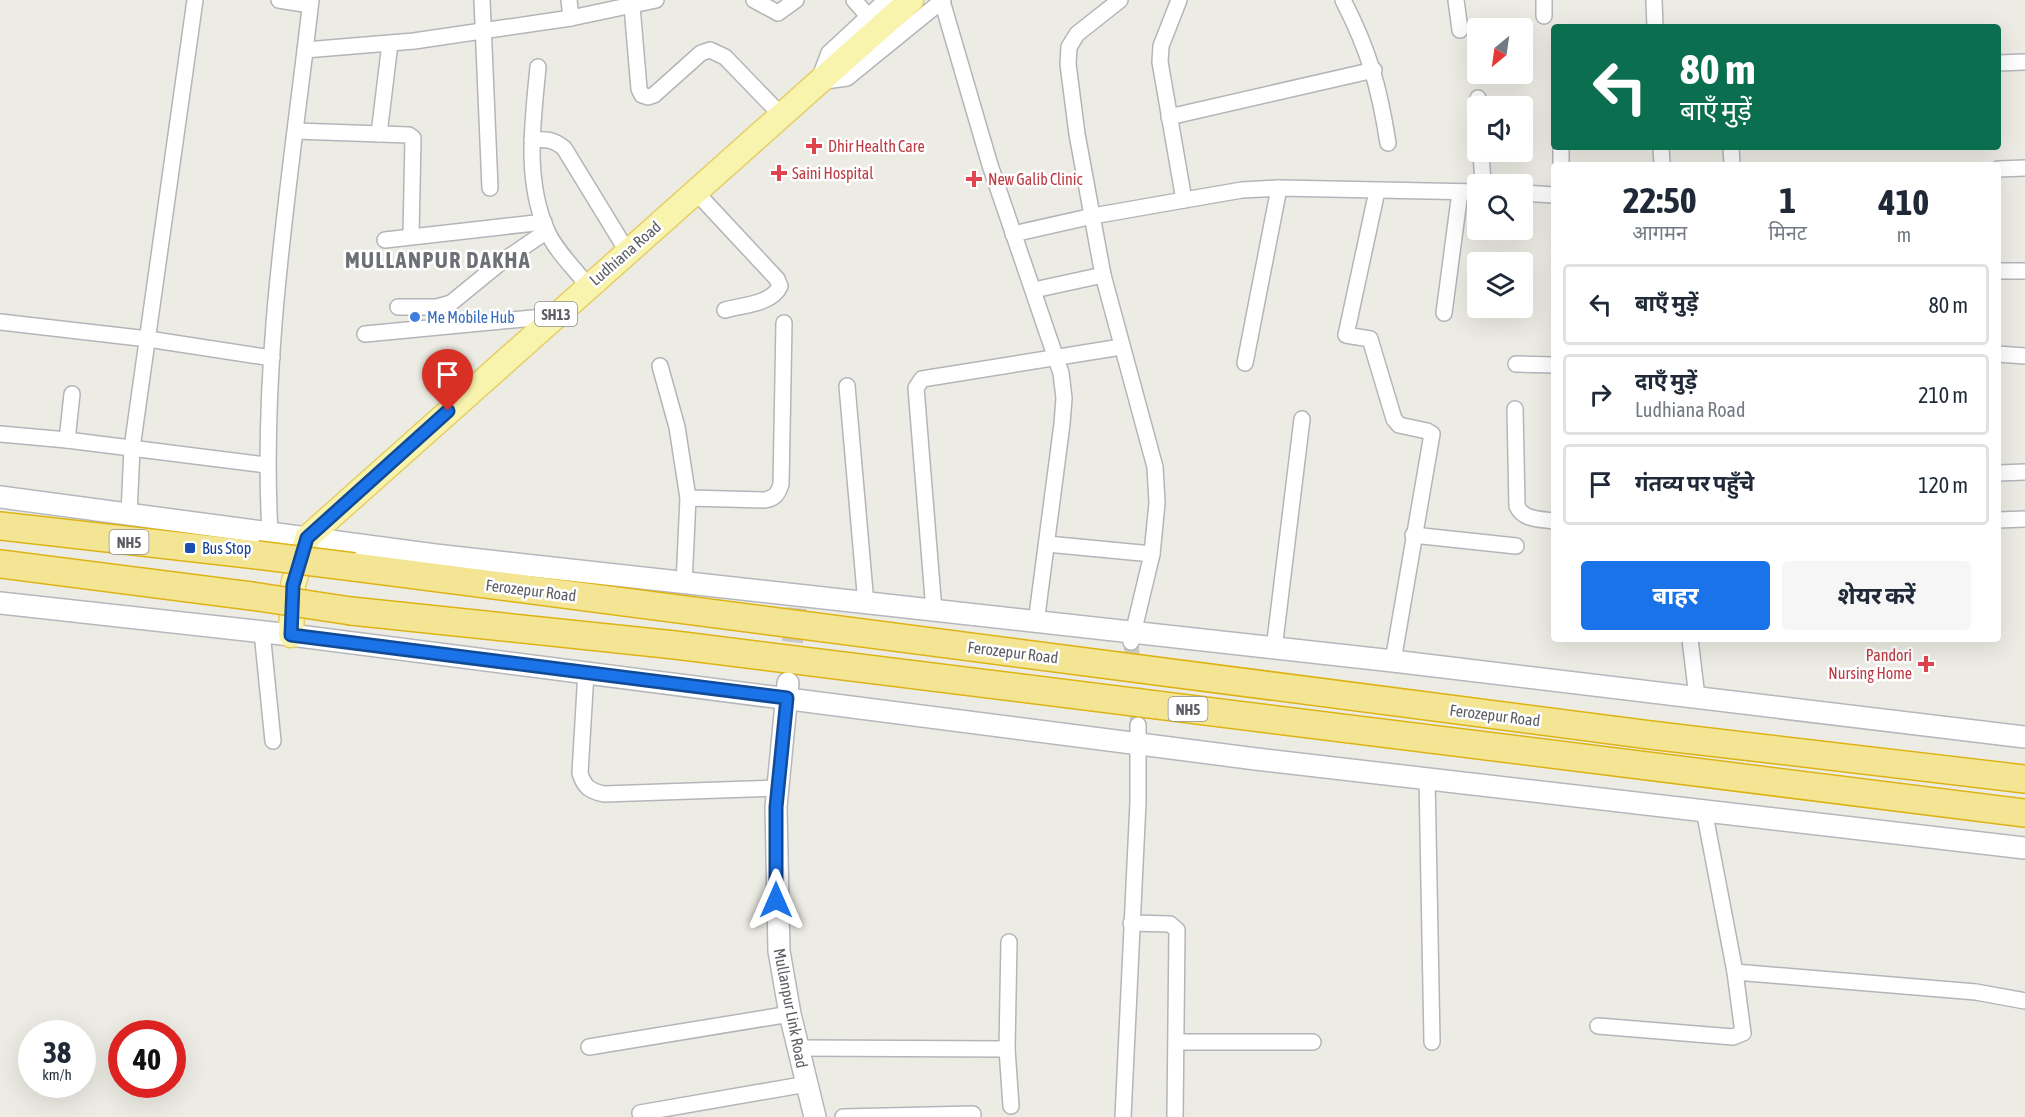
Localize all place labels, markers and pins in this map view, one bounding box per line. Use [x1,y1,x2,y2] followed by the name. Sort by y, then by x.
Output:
[805,137,823,155] marker: Dhir Health Care
[828,137,925,155] place label: Dhir Health Care
[770,164,788,182] marker: Saini Hospital
[792,164,874,183] place label: Saini Hospital
[965,170,983,188] marker: New Galib Clinic
[988,170,1082,188] place label: New Galib Clinic
[427,308,515,326] place label: Me Mobile Hub
[408,310,422,324] marker: Me Mobile Hub
[422,349,473,411] pin
[202,539,251,558] place label: Bus Stop
[183,541,197,555] marker: Bus Stop
[1828,646,1912,683] place label: Pandori Nursing Home
[1917,655,1935,673] marker: Pandori Nursing Home

